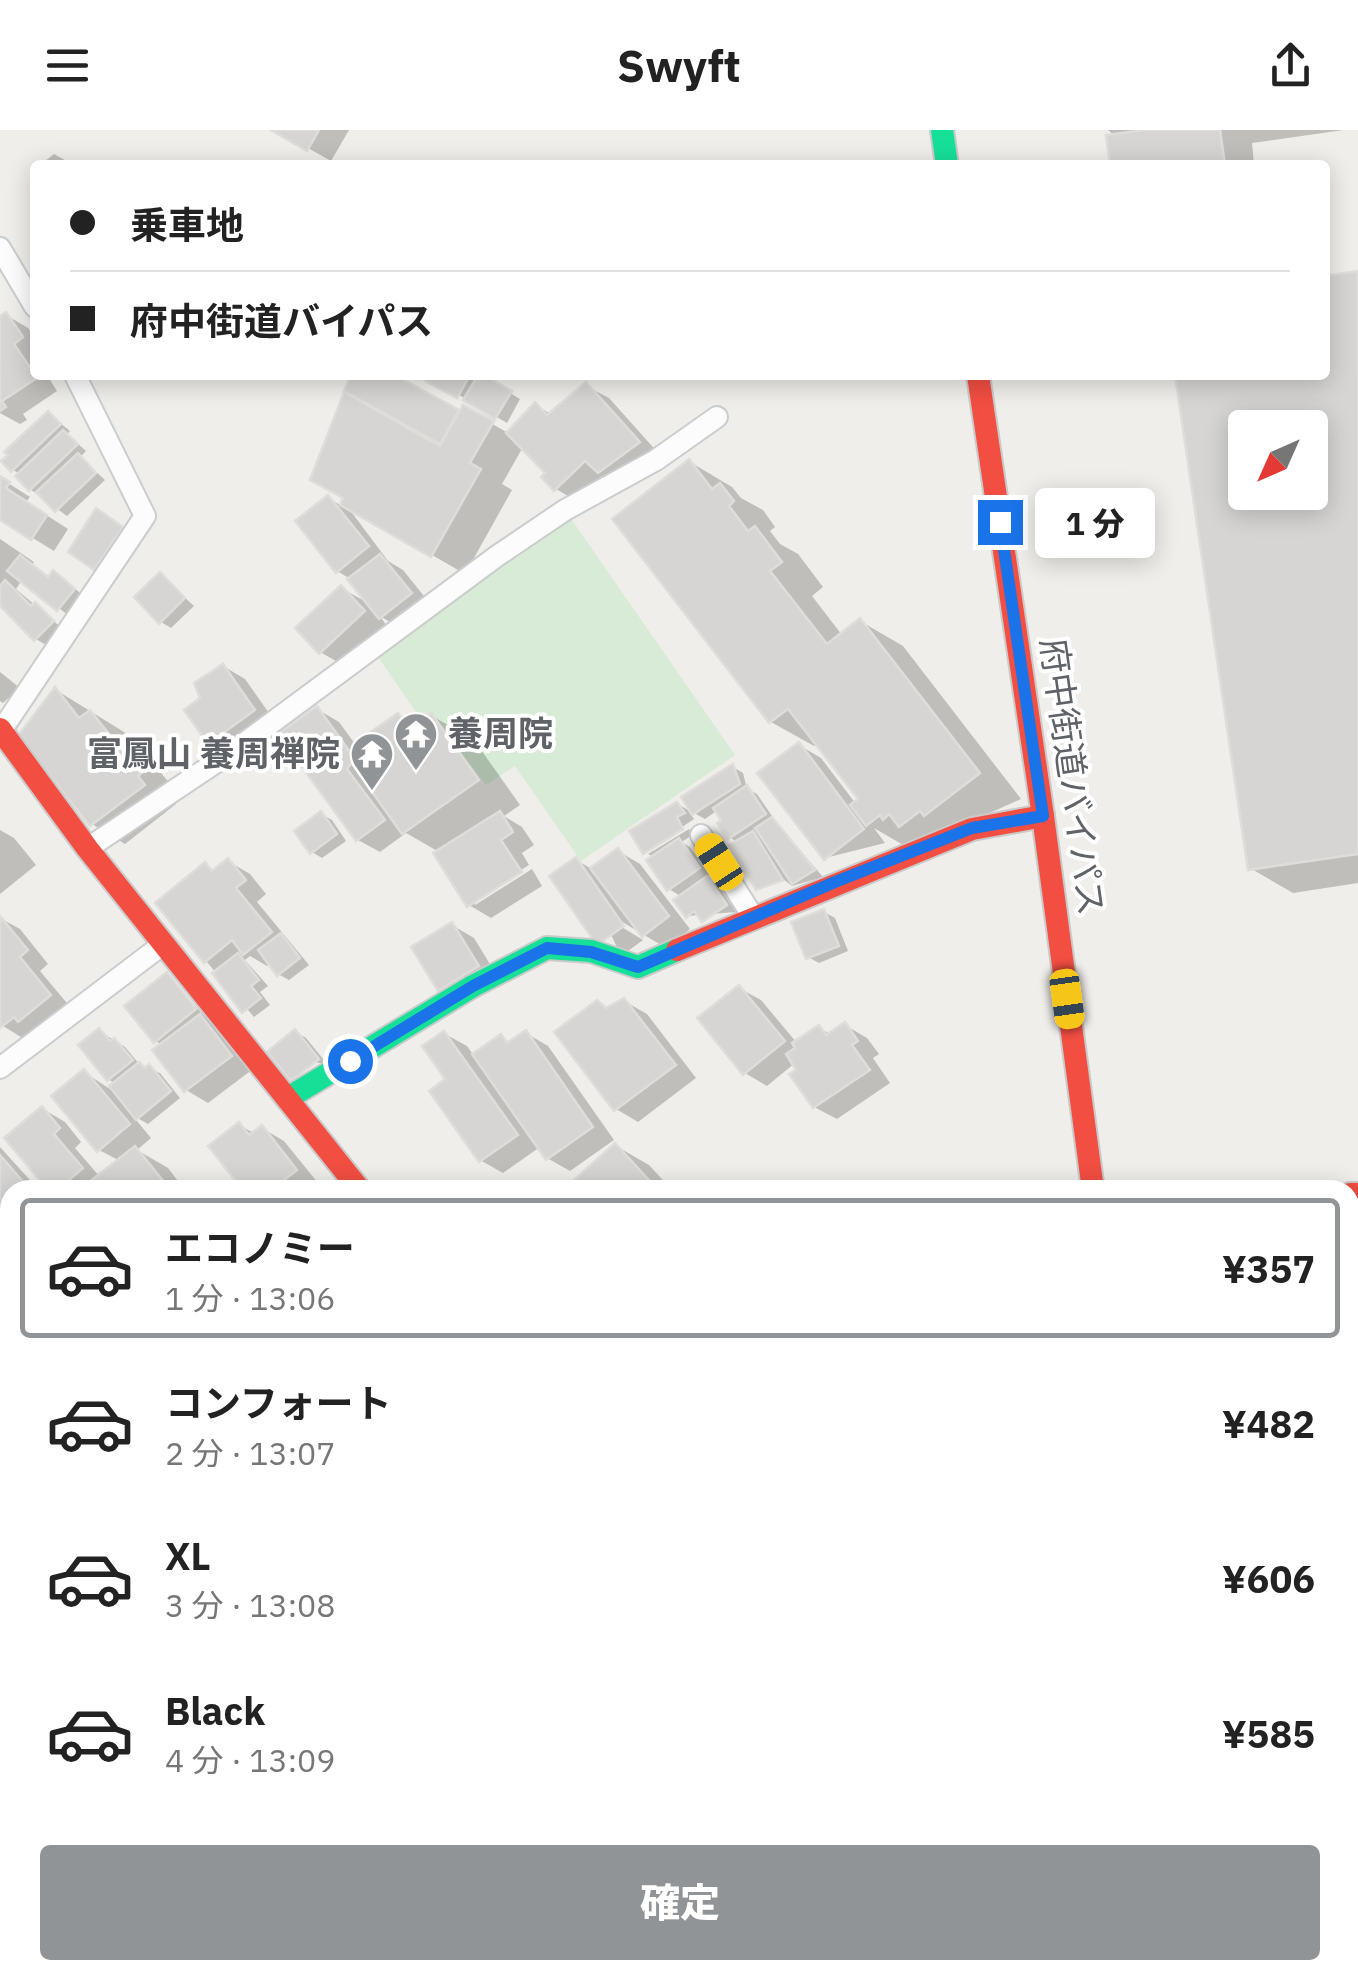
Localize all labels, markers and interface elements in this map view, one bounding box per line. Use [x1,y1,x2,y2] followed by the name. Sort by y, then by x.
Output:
[617,36,741,94] text: Swyft
[40,38,95,93] icon: menu
[1263,38,1318,93] icon: share
[130,200,244,249] text: 乗車地
[130,296,433,345] text: 府中街道バイパス
[1228,410,1328,510] north arrow
[1228,410,1328,510] map controls
[1035,487,1155,557] callout: 1 分
[978,500,1023,545] route end
[1066,502,1124,544] text: 1 分
[1031,635,1115,918] street label: 府中街道バイパス
[448,710,553,756] place label: 養周院
[393,711,439,772] temple icon: 養周院
[87,730,340,776] place label: 富鳳山 養周禅院
[349,731,395,792] temple icon: 富鳳山 養周禅院
[690,829,748,895] car
[1048,967,1086,1031] car
[328,1039,373,1084] route start
[45,1223,135,1313] icon: car
[165,1223,355,1272] text: エコノミー
[1222,1244,1315,1293] text: ¥357
[165,1277,335,1319] text: 1 分 · 13:06
[45,1378,135,1468] icon: car
[165,1378,392,1427] text: コンフォート
[1222,1399,1315,1448] text: ¥482
[165,1432,335,1474] text: 2 分 · 13:07
[165,1531,211,1580] text: XL
[45,1533,135,1623] icon: car
[1222,1554,1315,1603] text: ¥606
[165,1584,335,1626] text: 3 分 · 13:08
[165,1686,265,1735] text: Black
[45,1688,135,1778] icon: car
[1222,1709,1315,1758] text: ¥585
[165,1739,335,1781] text: 4 分 · 13:09
[40,1845,1320,1960] button: 確定

